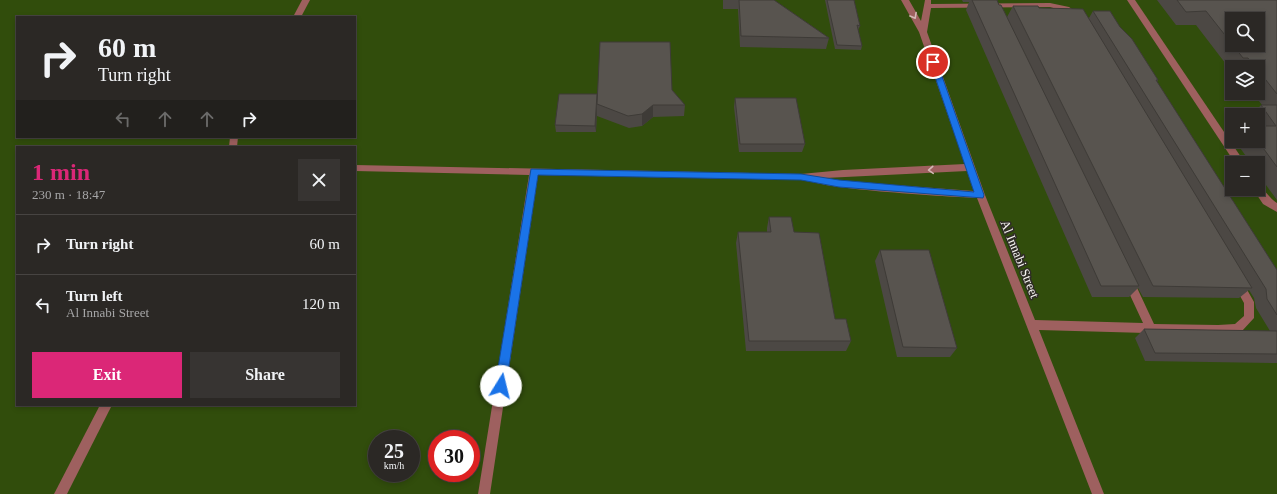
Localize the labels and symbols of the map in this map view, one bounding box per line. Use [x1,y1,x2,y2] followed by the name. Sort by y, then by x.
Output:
[909,12,917,19] one-way arrow
[916,45,950,79] pin
[928,166,934,175] one-way arrow
[997,218,1043,301] street label: Al Innabi Street
[480,365,522,407] position arrow
[428,430,480,482] speed limit sign: 30

